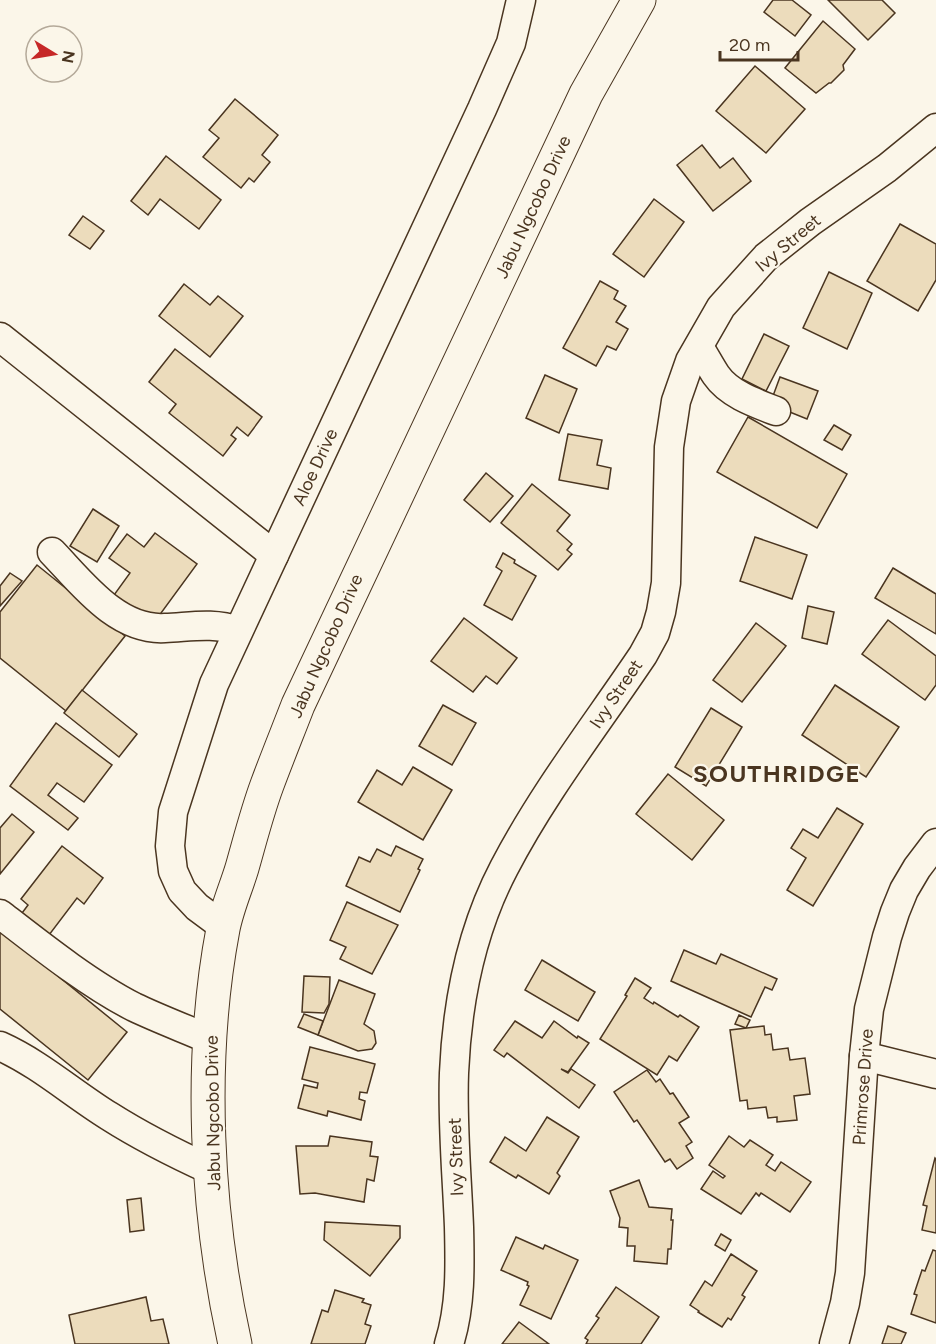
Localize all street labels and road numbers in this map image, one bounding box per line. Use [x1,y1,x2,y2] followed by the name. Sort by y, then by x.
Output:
[490,132,576,282] street label: Jabu Ngcobo Drive
[751,209,825,277] street label: Ivy Street
[288,425,342,509] street label: Aloe Drive
[284,570,368,721] street label: Jabu Ngcobo Drive
[585,655,647,733] street label: Ivy Street
[848,1028,878,1146] street label: Primrose Drive
[201,1035,225,1191] street label: Jabu Ngcobo Drive
[444,1117,468,1197] street label: Ivy Street

